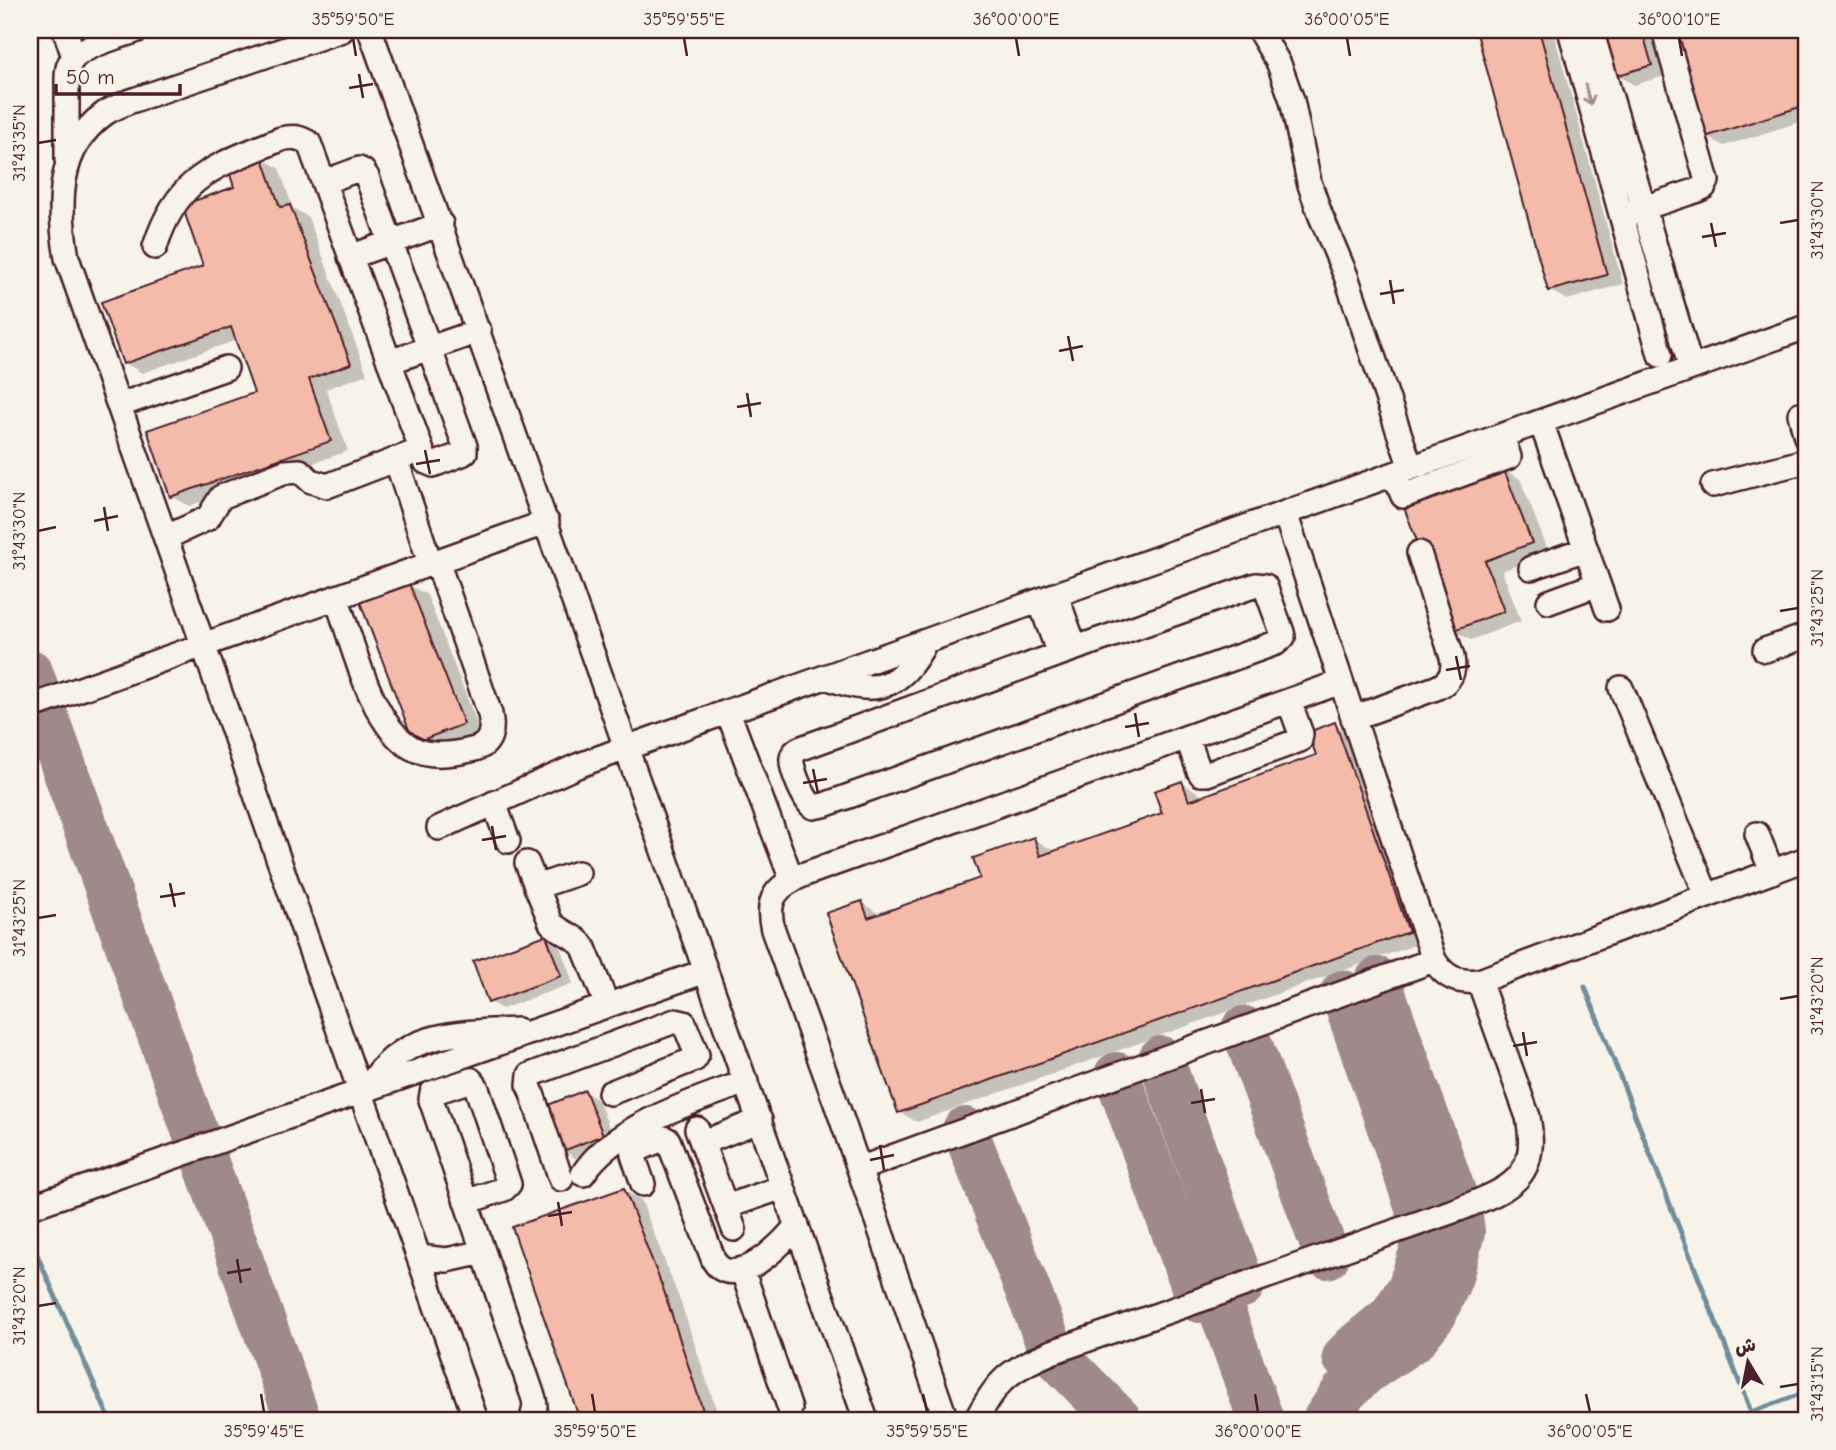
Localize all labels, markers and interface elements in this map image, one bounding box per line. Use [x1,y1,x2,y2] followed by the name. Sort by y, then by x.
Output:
[312,9,394,30] text: 35°59'50"E
[643,9,725,30] text: 35°59'55"E
[973,9,1059,30] text: 36°00'00"E
[1304,9,1390,30] text: 36°00'05"E
[1638,9,1720,30] text: 36°00'10"E
[56,52,180,96] scale bar
[66,65,115,89] text: 50 m
[1582,84,1595,106] one-way arrow
[9,104,30,182] text: 31°43'35"N
[1807,181,1828,259] text: 31°43'30"N
[9,492,30,570] text: 31°43'30"N
[1807,569,1828,647] text: 31°43'25"N
[9,879,30,957] text: 31°43'25"N
[1807,956,1828,1036] text: 31°43'20"N
[9,1266,30,1346] text: 31°43'20"N
[1714,1328,1784,1398] north arrow
[1733,1334,1758,1359] text: ش
[1807,1346,1828,1422] text: 31°43'15"N
[224,1421,304,1442] text: 35°59'45"E
[554,1421,636,1442] text: 35°59'50"E
[886,1421,968,1442] text: 35°59'55"E
[1215,1421,1301,1442] text: 36°00'00"E
[1547,1421,1633,1442] text: 36°00'05"E

